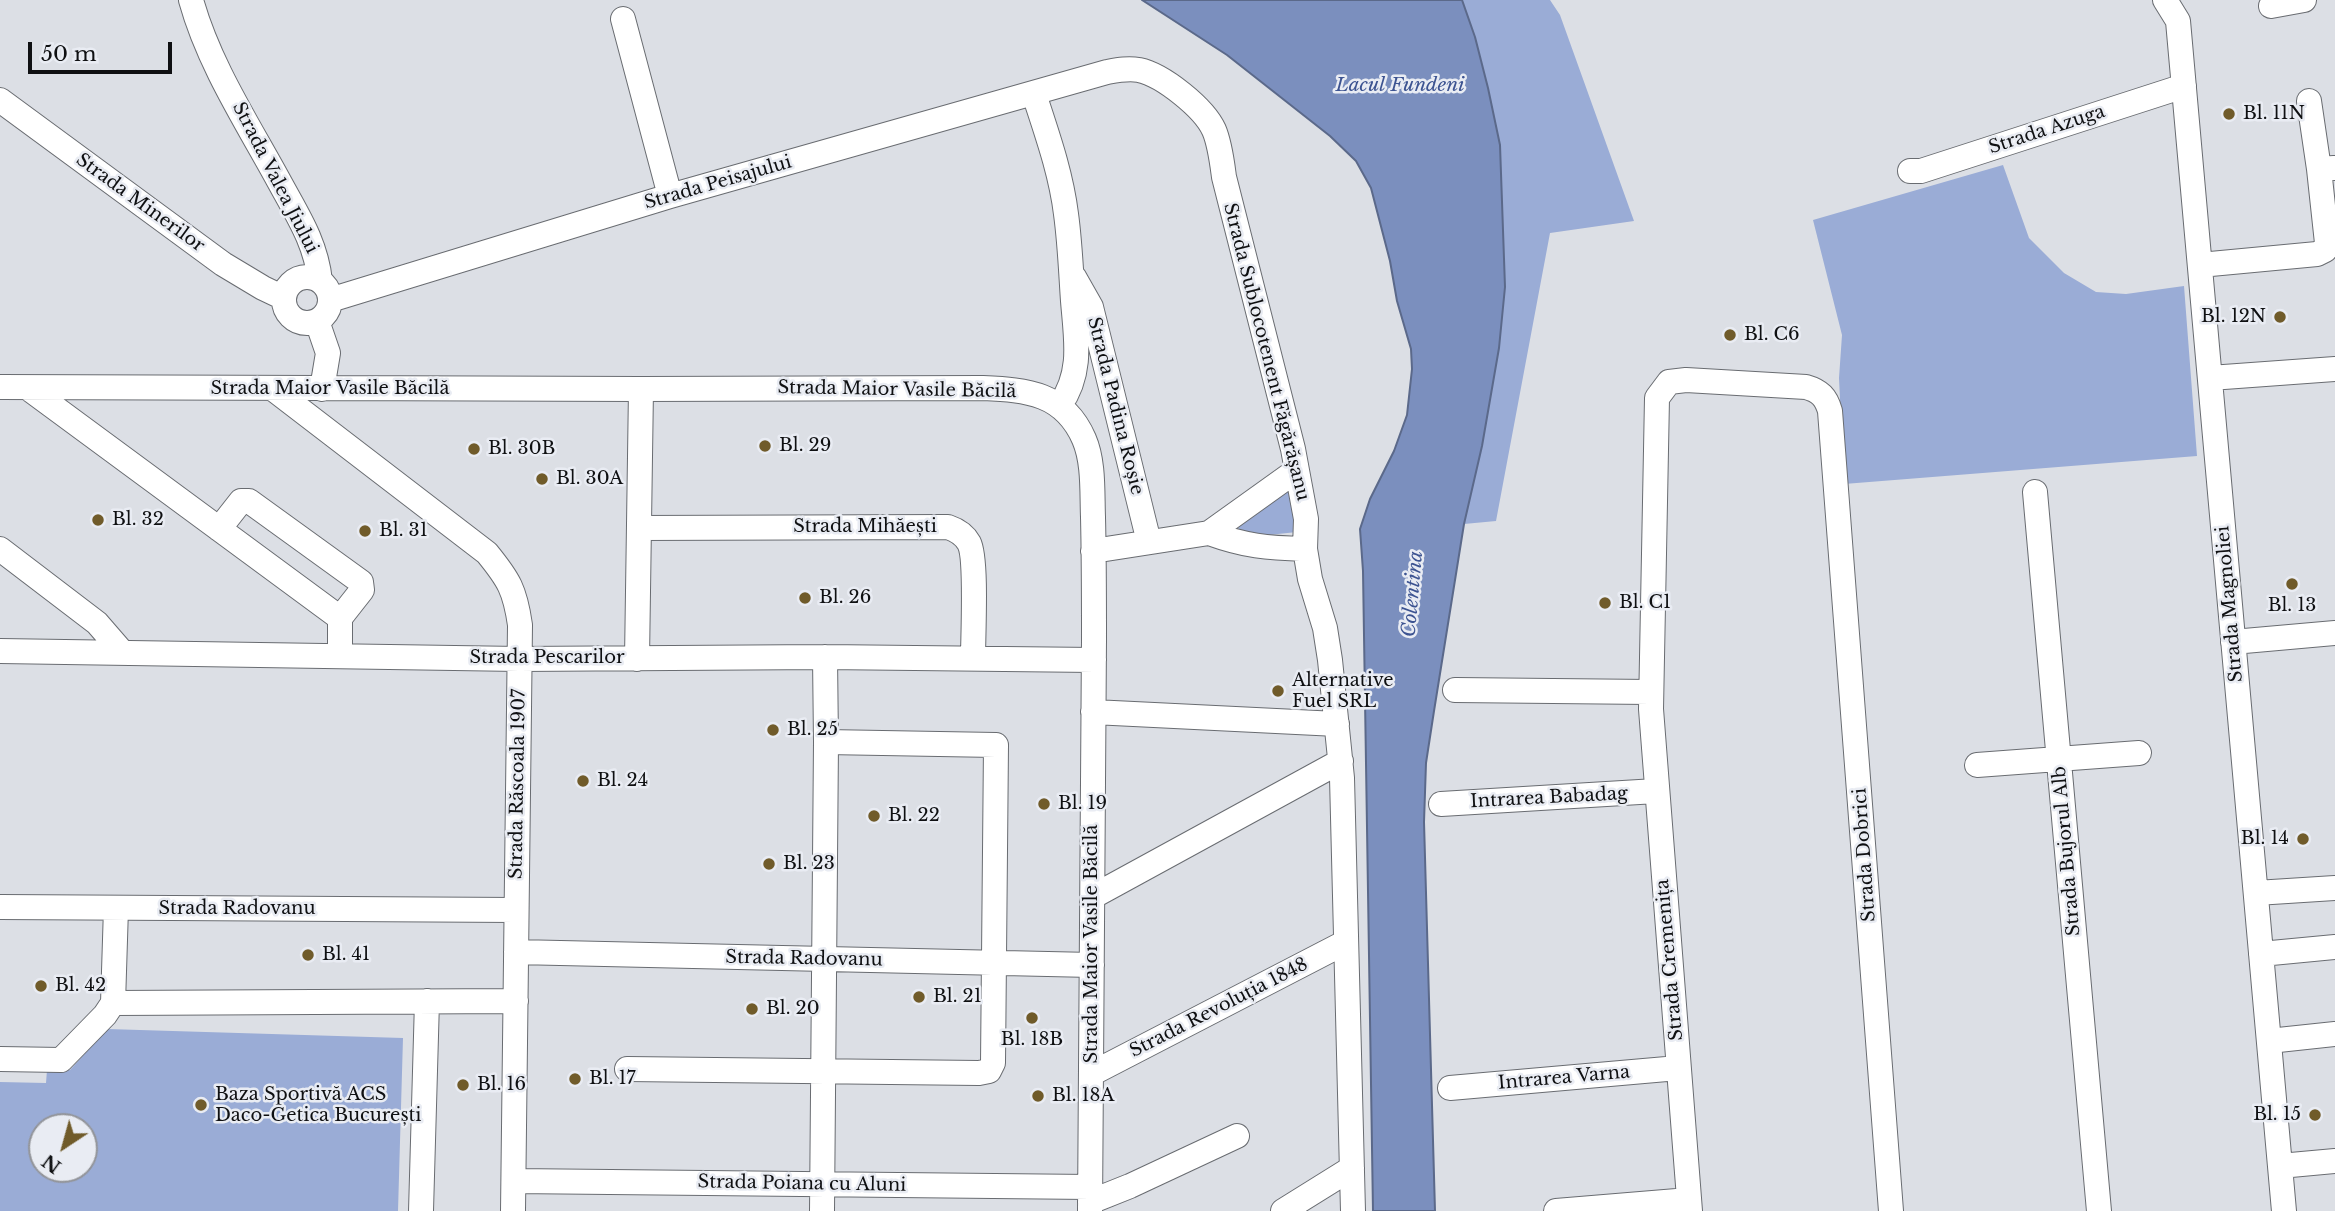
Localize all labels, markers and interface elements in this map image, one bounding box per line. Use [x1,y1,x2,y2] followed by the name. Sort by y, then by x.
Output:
[32,28,175,72] scale bar
[41,41,96,67] text: 50 m
[1335,75,1465,97] water label: Lacul Fundeni
[227,99,323,257] street label: Strada Valea Jiului
[1986,101,2108,159] street label: Strada Azuga
[2243,103,2305,125] place label: Bl. 11N
[2221,106,2237,122] marker: Bl. 11N
[72,149,208,257] street label: Strada Minerilor
[642,152,794,214] street label: Strada Peisajului
[1218,201,1314,503] street label: Strada Sublocotenent Făgărășanu
[2201,306,2266,328] place label: Bl. 12N
[2272,309,2288,325] marker: Bl. 12N
[1082,315,1148,497] street label: Strada Padina Roșie
[1744,324,1800,346] place label: Bl. C6
[1722,327,1738,343] marker: Bl. C6
[777,377,1017,403] street label: Strada Maior Vasile Băcilă
[211,378,449,400] street label: Strada Maior Vasile Băcilă
[779,435,831,457] place label: Bl. 29
[488,438,555,460] place label: Bl. 30B
[757,438,773,454] marker: Bl. 29
[466,441,482,457] marker: Bl. 30B
[556,468,623,490] place label: Bl. 30A
[534,471,550,487] marker: Bl. 30A
[112,509,164,531] place label: Bl. 32
[90,512,106,528] marker: Bl. 32
[793,516,937,538] street label: Strada Mihăești
[379,520,428,542] place label: Bl. 31
[357,523,373,539] marker: Bl. 31
[2212,525,2248,683] street label: Strada Magnoliei
[1398,550,1428,638] water label: Colentina
[2284,576,2300,592] marker: Bl. 13
[819,587,871,609] place label: Bl. 26
[797,590,813,606] marker: Bl. 26
[1619,592,1671,614] place label: Bl. C1
[1597,595,1613,611] marker: Bl. C1
[2268,595,2316,617] place label: Bl. 13
[469,647,625,669] street label: Strada Pescarilor
[1292,670,1394,712] place label: Alternative Fuel SRL
[1270,683,1286,699] marker: Alternative Fuel SRL
[506,689,530,879] street label: Strada Răscoala 1907
[787,719,838,741] place label: Bl. 25
[765,722,781,738] marker: Bl. 25
[2049,765,2085,937] street label: Strada Bujorul Alb
[597,770,648,792] place label: Bl. 24
[575,773,591,789] marker: Bl. 24
[1470,783,1628,813] street label: Intrarea Babadag
[1850,787,1880,923] street label: Strada Dobrici
[1058,793,1107,815] place label: Bl. 19
[1036,796,1052,812] marker: Bl. 19
[888,805,940,827] place label: Bl. 22
[866,808,882,824] marker: Bl. 22
[1081,825,1103,1063] street label: Strada Maior Vasile Băcilă
[2241,828,2289,850] place label: Bl. 14
[2295,831,2311,847] marker: Bl. 14
[783,853,835,875] place label: Bl. 23
[761,856,777,872] marker: Bl. 23
[1652,878,1688,1042] street label: Strada Cremenița
[158,898,316,920] street label: Strada Radovanu
[322,944,370,966] place label: Bl. 41
[300,947,316,963] marker: Bl. 41
[725,947,883,971] street label: Strada Radovanu
[1126,954,1312,1062] street label: Strada Revoluția 1848
[55,975,106,997] place label: Bl. 42
[33,978,49,994] marker: Bl. 42
[933,986,982,1008] place label: Bl. 21
[911,989,927,1005] marker: Bl. 21
[766,998,820,1020] place label: Bl. 20
[744,1001,760,1017] marker: Bl. 20
[1024,1010,1040,1026] marker: Bl. 18B
[1001,1029,1063,1051] place label: Bl. 18B
[1497,1061,1631,1095] street label: Intrarea Varna
[589,1068,636,1090] place label: Bl. 17
[567,1071,583,1087] marker: Bl. 17
[477,1074,526,1096] place label: Bl. 16
[455,1077,471,1093] marker: Bl. 16
[215,1084,422,1126] place label: Baza Sportivă ACS Daco-Getica București
[1052,1085,1114,1107] place label: Bl. 18A
[1030,1088,1046,1104] marker: Bl. 18A
[193,1097,209,1113] marker: Baza Sportivă ACS Daco-Getica București
[2253,1104,2301,1126] place label: Bl. 15
[2307,1107,2323,1123] marker: Bl. 15
[28,1113,98,1183] north arrow
[38,1149,66,1178] text: N
[698,1171,906,1197] street label: Strada Poiana cu Aluni

